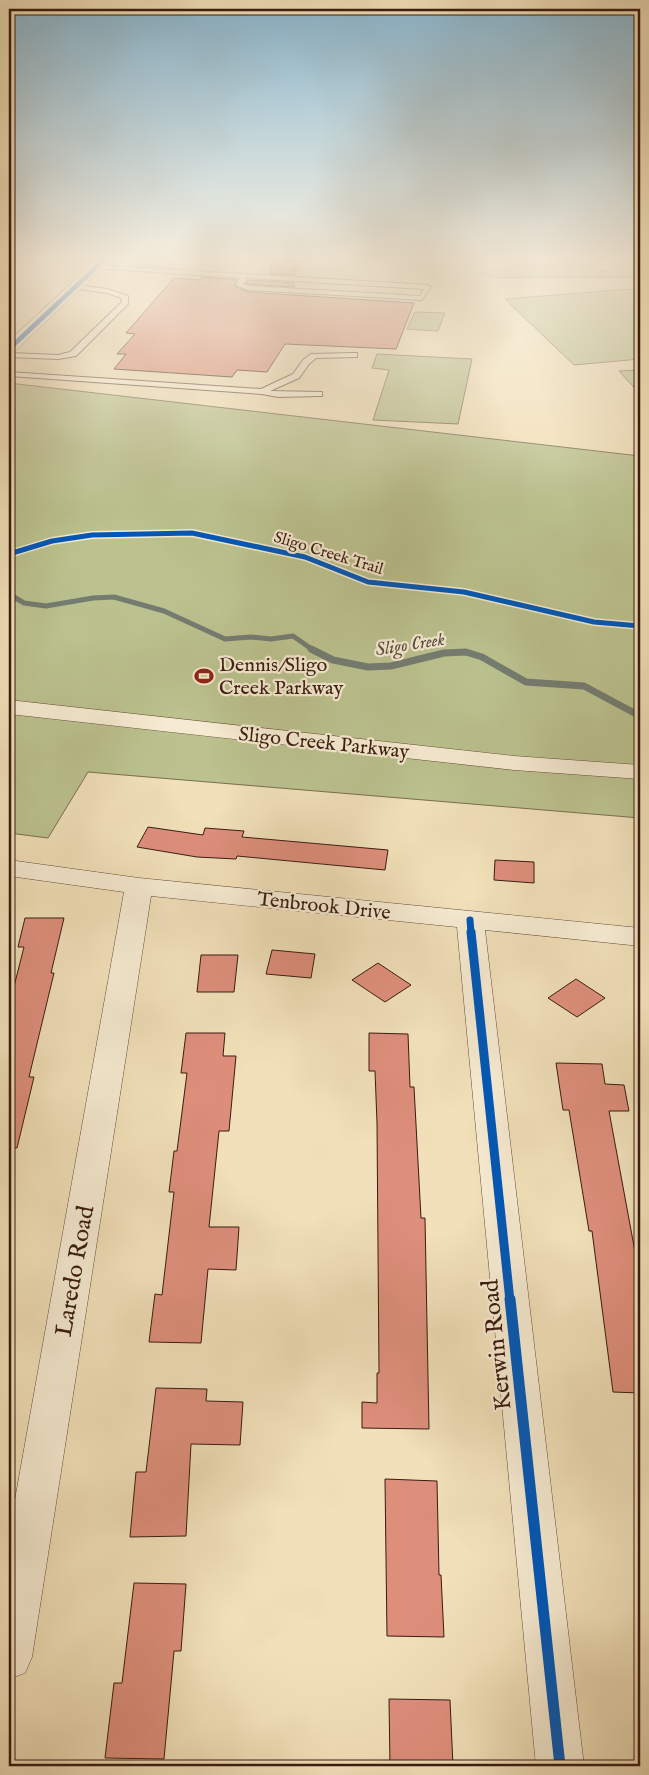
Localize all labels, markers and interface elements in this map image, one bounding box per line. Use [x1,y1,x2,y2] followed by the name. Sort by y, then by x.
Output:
[271,528,386,580] street label: Sligo Creek Trail
[374,629,447,662] water label: Sligo Creek
[219,653,343,701] place label: Dennis/Sligo Creek Parkway
[193,665,215,687] sports icon: Dennis/Sligo Creek Parkway
[237,722,410,765] street label: Sligo Creek Parkway
[256,887,392,926] street label: Tenbrook Drive
[49,1203,102,1339] street label: Laredo Road
[475,1278,520,1412] street label: Kerwin Road

